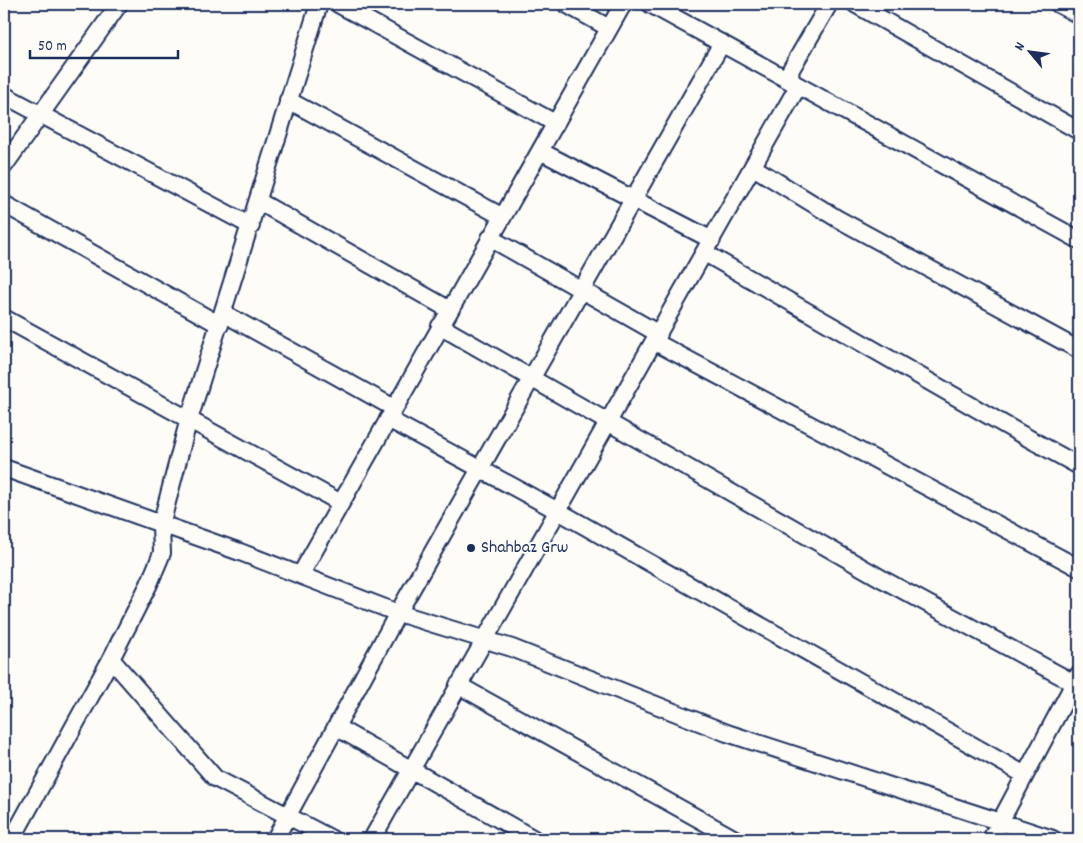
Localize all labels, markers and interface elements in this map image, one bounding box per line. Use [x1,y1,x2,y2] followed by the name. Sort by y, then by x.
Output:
[30,28,178,60] scale bar
[1006,28,1056,78] north arrow
[38,36,67,58] text: 50 m
[1010,39,1031,55] text: N
[481,536,568,561] place label: Shahbaz Grw
[465,542,477,554] marker: Shahbaz Grw

